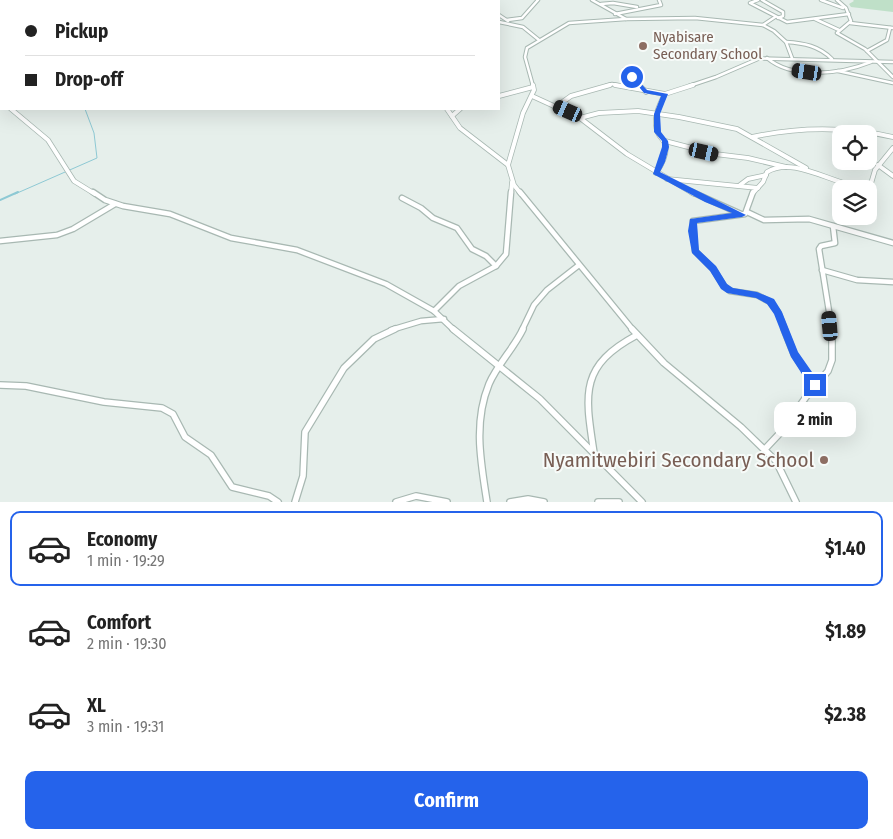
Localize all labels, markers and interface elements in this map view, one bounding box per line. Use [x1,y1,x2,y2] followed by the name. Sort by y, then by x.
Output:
[55,20,108,43] text: Pickup
[653,28,762,63] place label: Nyabisare Secondary School
[637,40,649,52] marker: Nyabisare Secondary School
[791,62,822,82] car
[621,66,643,88] route start
[55,68,123,91] text: Drop-off
[551,98,584,124] car
[832,125,877,225] map controls
[832,125,877,170] button: locate
[687,141,720,163] car
[832,180,877,225] button: layers
[821,310,838,342] car
[804,374,826,396] route end
[774,402,856,438] callout: 2 min
[797,410,833,429] text: 2 min
[543,447,814,473] place label: Nyamitwebiri Secondary School
[818,454,830,466] marker: Nyamitwebiri Secondary School
[27,526,72,571] icon: car
[87,528,157,551] text: Economy
[825,537,866,560] text: $1.40
[87,551,165,570] text: 1 min · 19:29
[27,609,72,654] icon: car
[87,611,151,634] text: Comfort
[825,620,866,643] text: $1.89
[87,634,167,653] text: 2 min · 19:30
[27,692,72,737] icon: car
[87,694,106,717] text: XL
[824,703,866,726] text: $2.38
[87,717,164,736] text: 3 min · 19:31
[25,771,868,829] button: Confirm

